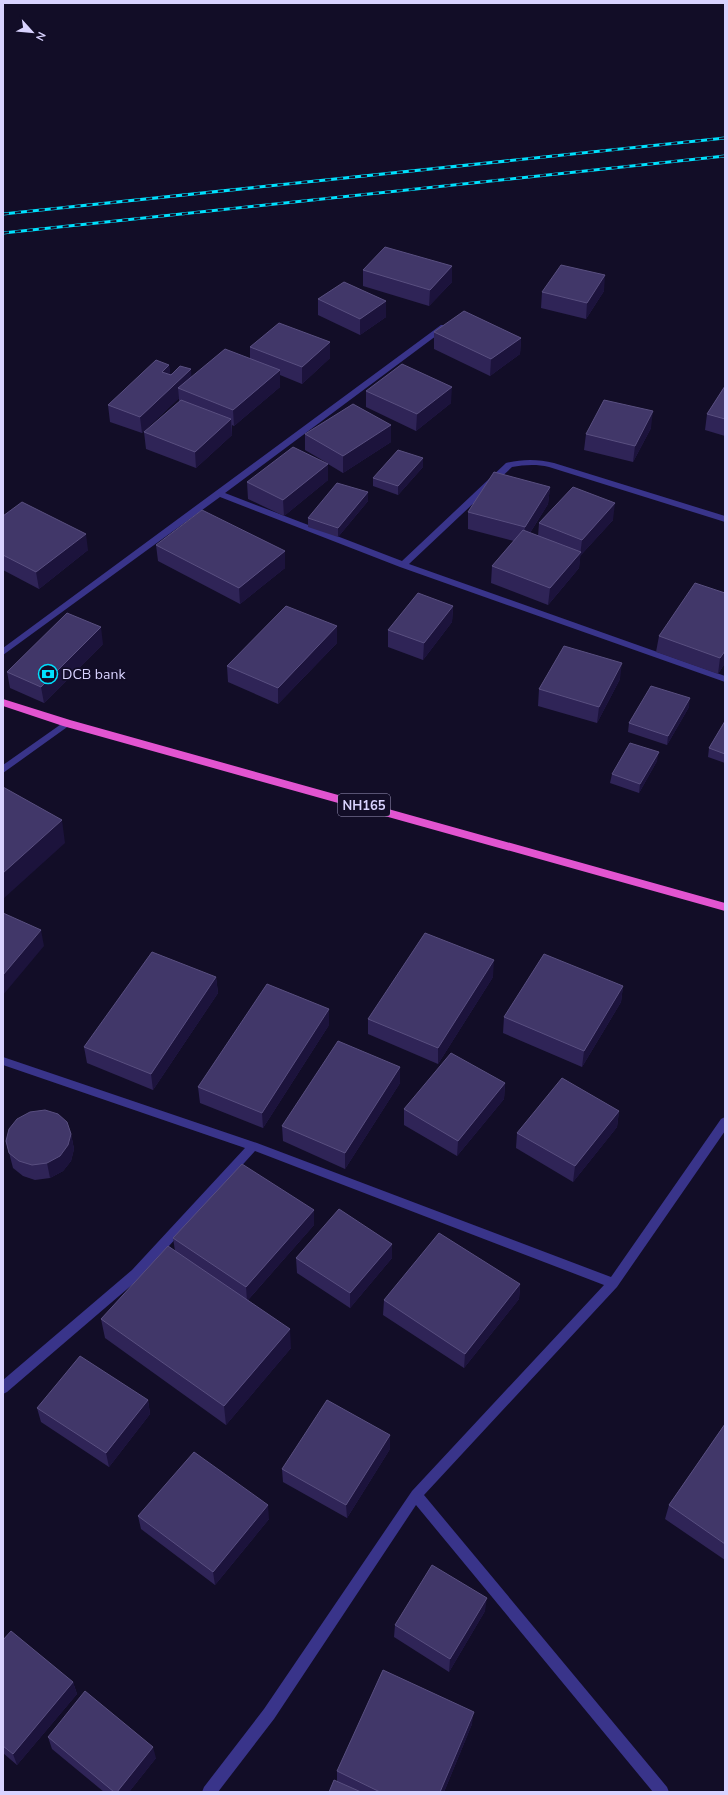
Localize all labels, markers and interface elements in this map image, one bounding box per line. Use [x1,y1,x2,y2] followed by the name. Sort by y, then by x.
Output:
[12,12,52,52] north arrow
[32,29,49,43] text: N
[37,663,59,685] bank icon: DCB bank
[62,665,126,684] place label: DCB bank
[338,794,390,816] road number: NH165

